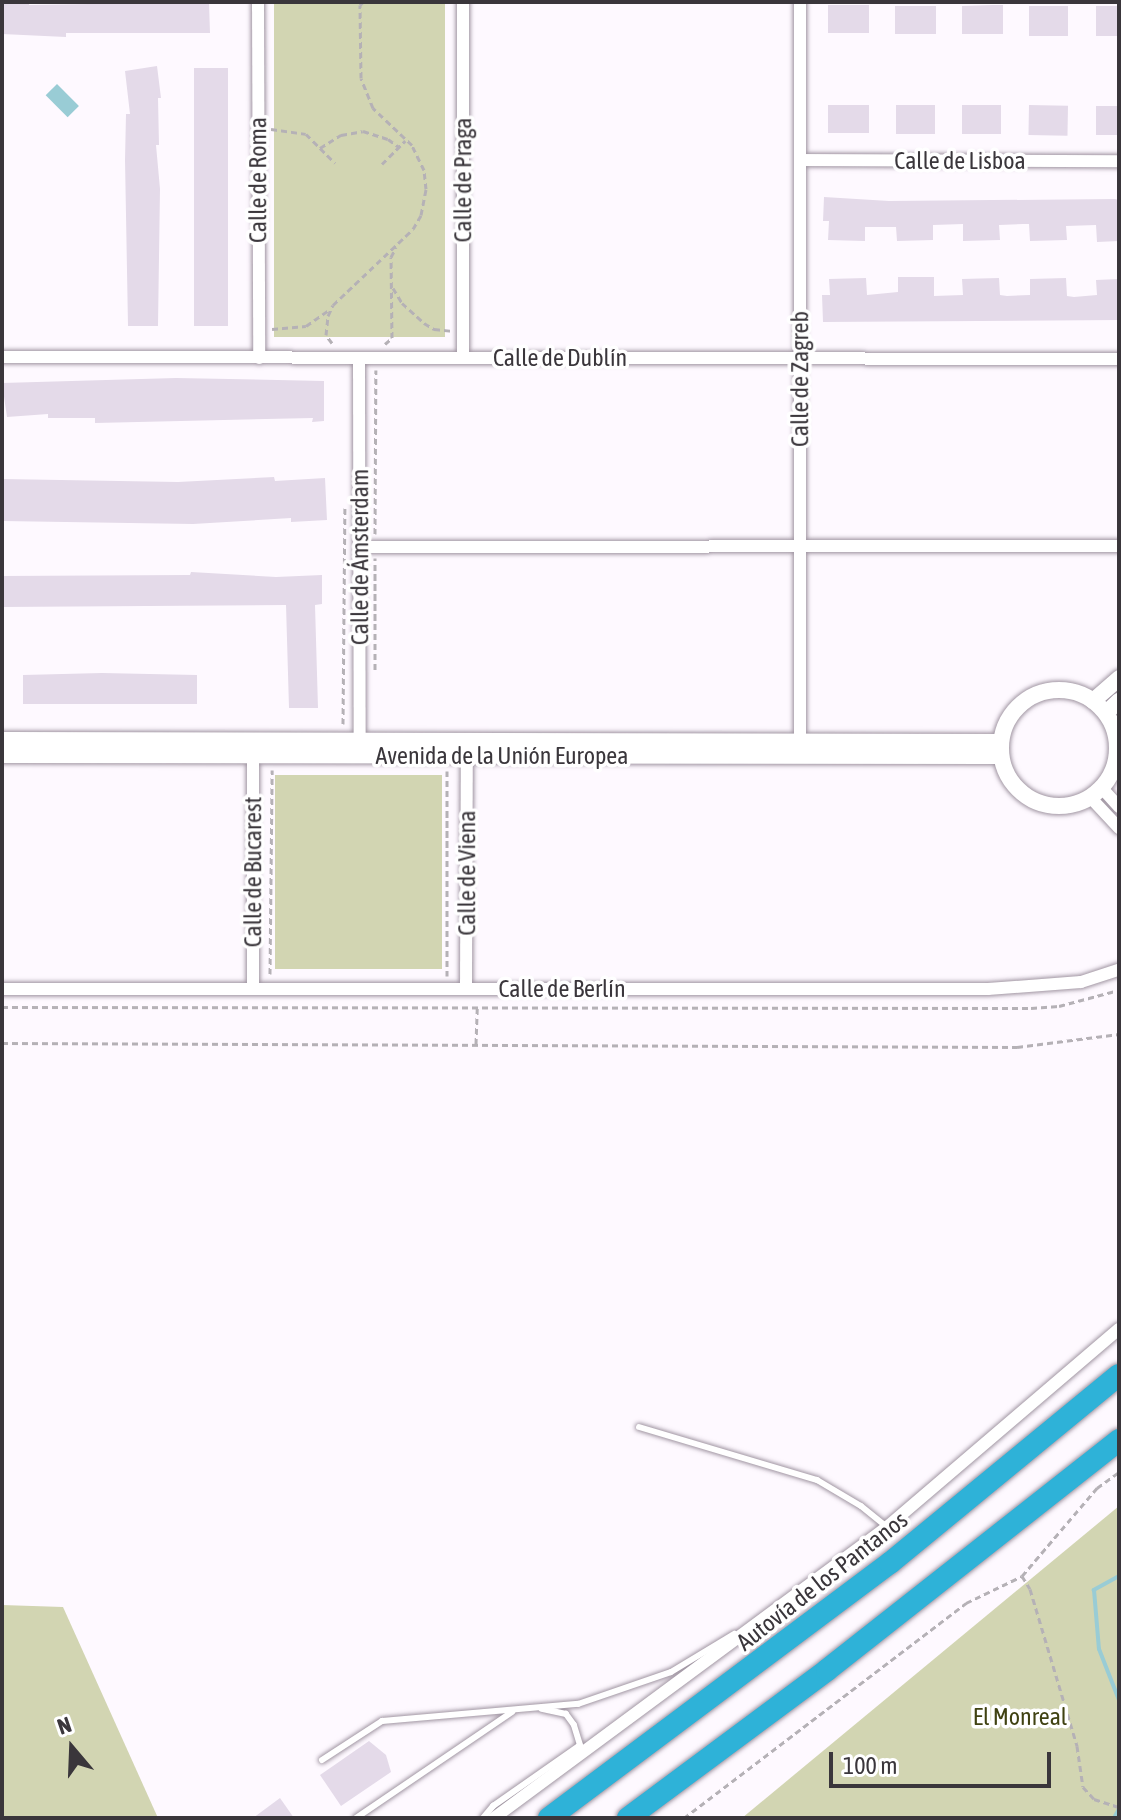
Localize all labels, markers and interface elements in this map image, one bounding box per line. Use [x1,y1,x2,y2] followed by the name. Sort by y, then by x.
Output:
[244,117,272,243] street label: Calle de Roma
[449,118,477,242] street label: Calle de Praga
[894,147,1026,175] street label: Calle de Lisboa
[786,311,814,447] street label: Calle de Zagreb
[493,344,627,372] street label: Calle de Dublín
[346,469,374,645] street label: Calle de Ámsterdam
[376,742,628,770] street label: Avenida de la Unión Europea
[239,797,267,947] street label: Calle de Bucarest
[453,810,481,936] street label: Calle de Viena
[498,975,626,1003] street label: Calle de Berlín
[731,1505,913,1657] street label: Autovía de los Pantanos
[973,1703,1067,1731] park label: El Monreal
[32,1708,112,1788] north arrow
[54,1711,75,1740] text: N
[833,1736,1055,1786] scale bar
[843,1752,897,1779] text: 100 m

